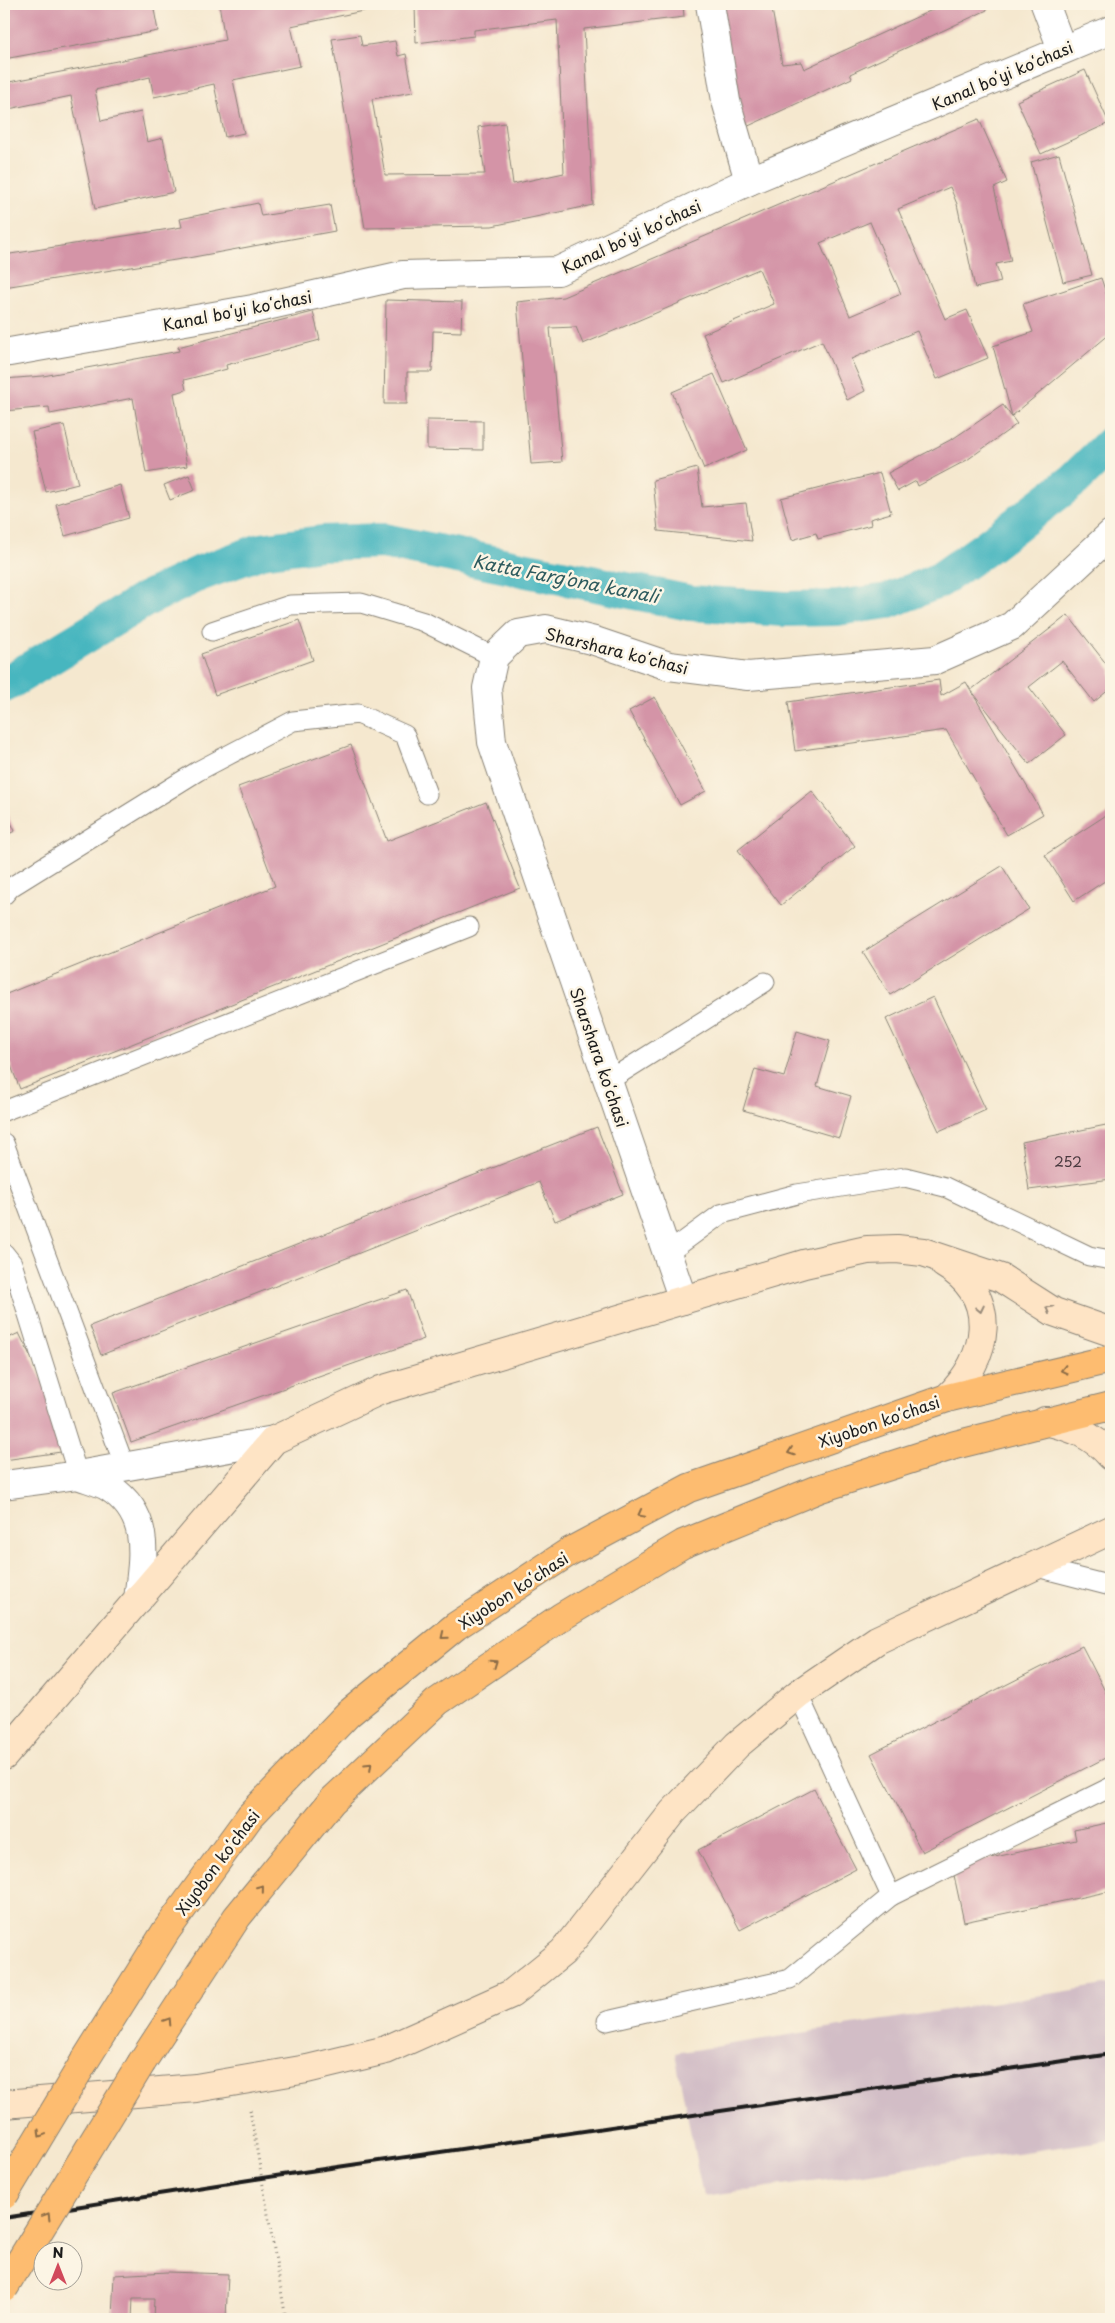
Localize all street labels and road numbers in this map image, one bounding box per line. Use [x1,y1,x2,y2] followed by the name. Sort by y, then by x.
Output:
[928,34,1076,116] street label: Kanal boʻyi koʻchasi
[557,193,705,279] street label: Kanal boʻyi koʻchasi
[160,284,314,336] street label: Kanal boʻyi koʻchasi
[543,621,691,679] street label: Sharshara koʻchasi
[565,984,635,1130] street label: Sharshara koʻchasi
[815,1389,943,1453] street label: Xiyobon koʻchasi
[453,1545,573,1635] street label: Xiyobon koʻchasi
[169,1804,265,1920] street label: Xiyobon koʻchasi

